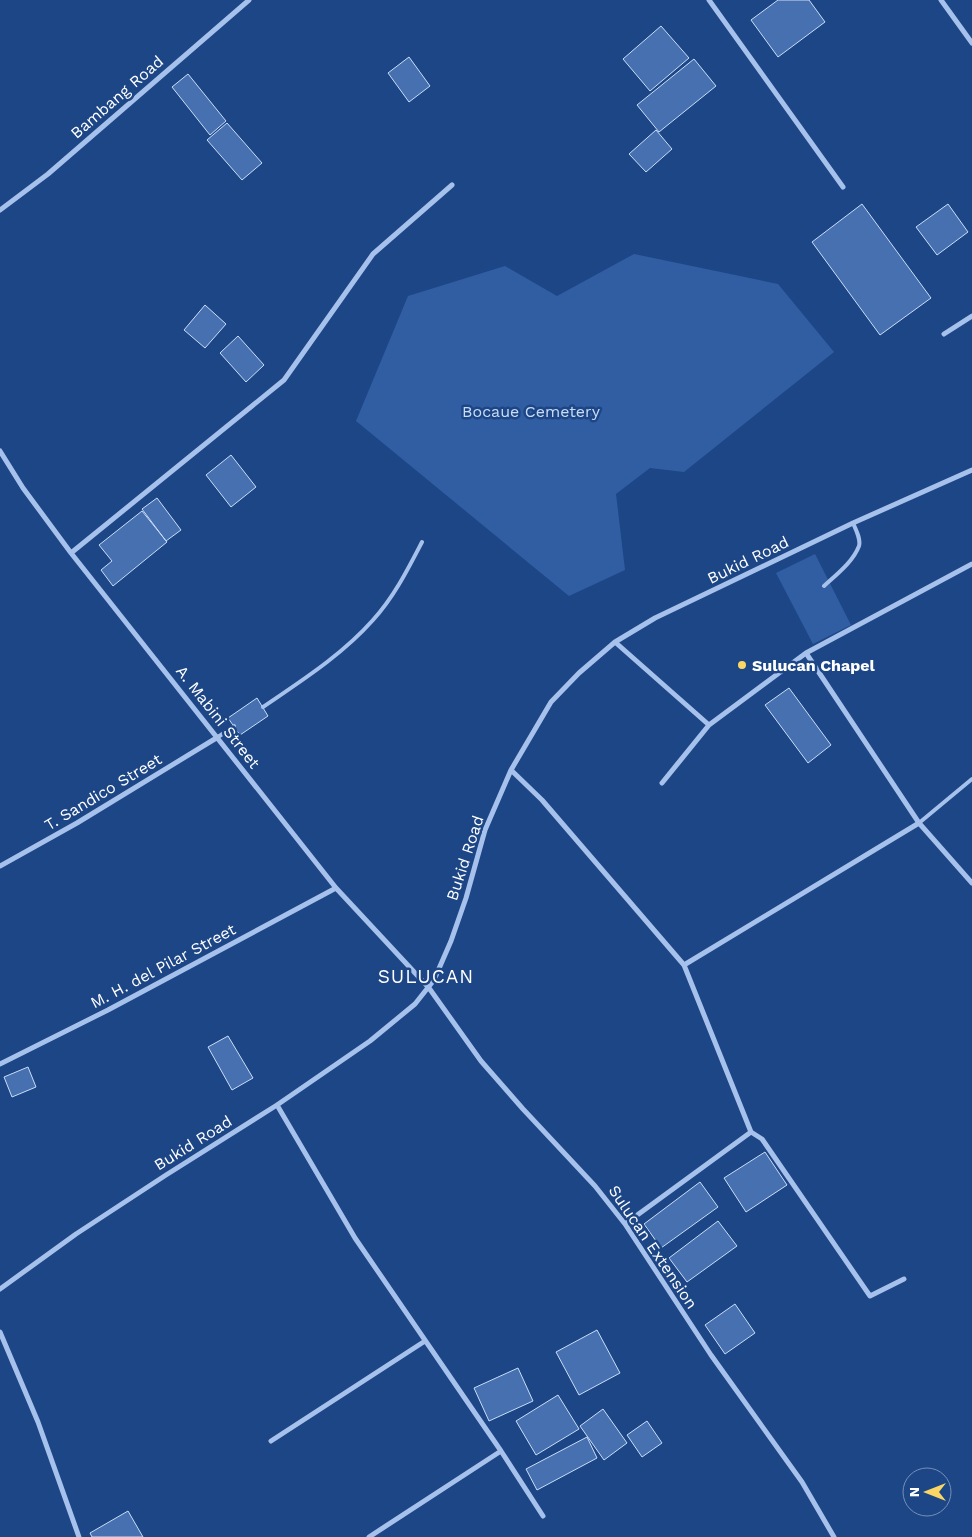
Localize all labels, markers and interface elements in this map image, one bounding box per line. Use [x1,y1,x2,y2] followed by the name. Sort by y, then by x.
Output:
[67,52,167,142] street label: Bambang Road
[462,402,601,421] park label: Bocaue Cemetery
[704,532,792,588] street label: Bukid Road
[752,656,876,675] place label: Sulucan Chapel
[736,659,748,671] marker: Sulucan Chapel
[172,662,264,772] street label: A. Mabini Street
[41,749,165,834] street label: T. Sandico Street
[442,813,488,903] street label: Bukid Road
[87,920,239,1012] street label: M. H. del Pilar Street
[378,965,474,988] district label: SULUCAN
[151,1112,235,1174] street label: Bukid Road
[605,1182,701,1312] street label: Sulucan Extension
[902,1467,952,1517] north arrow
[906,1487,922,1497] text: N

